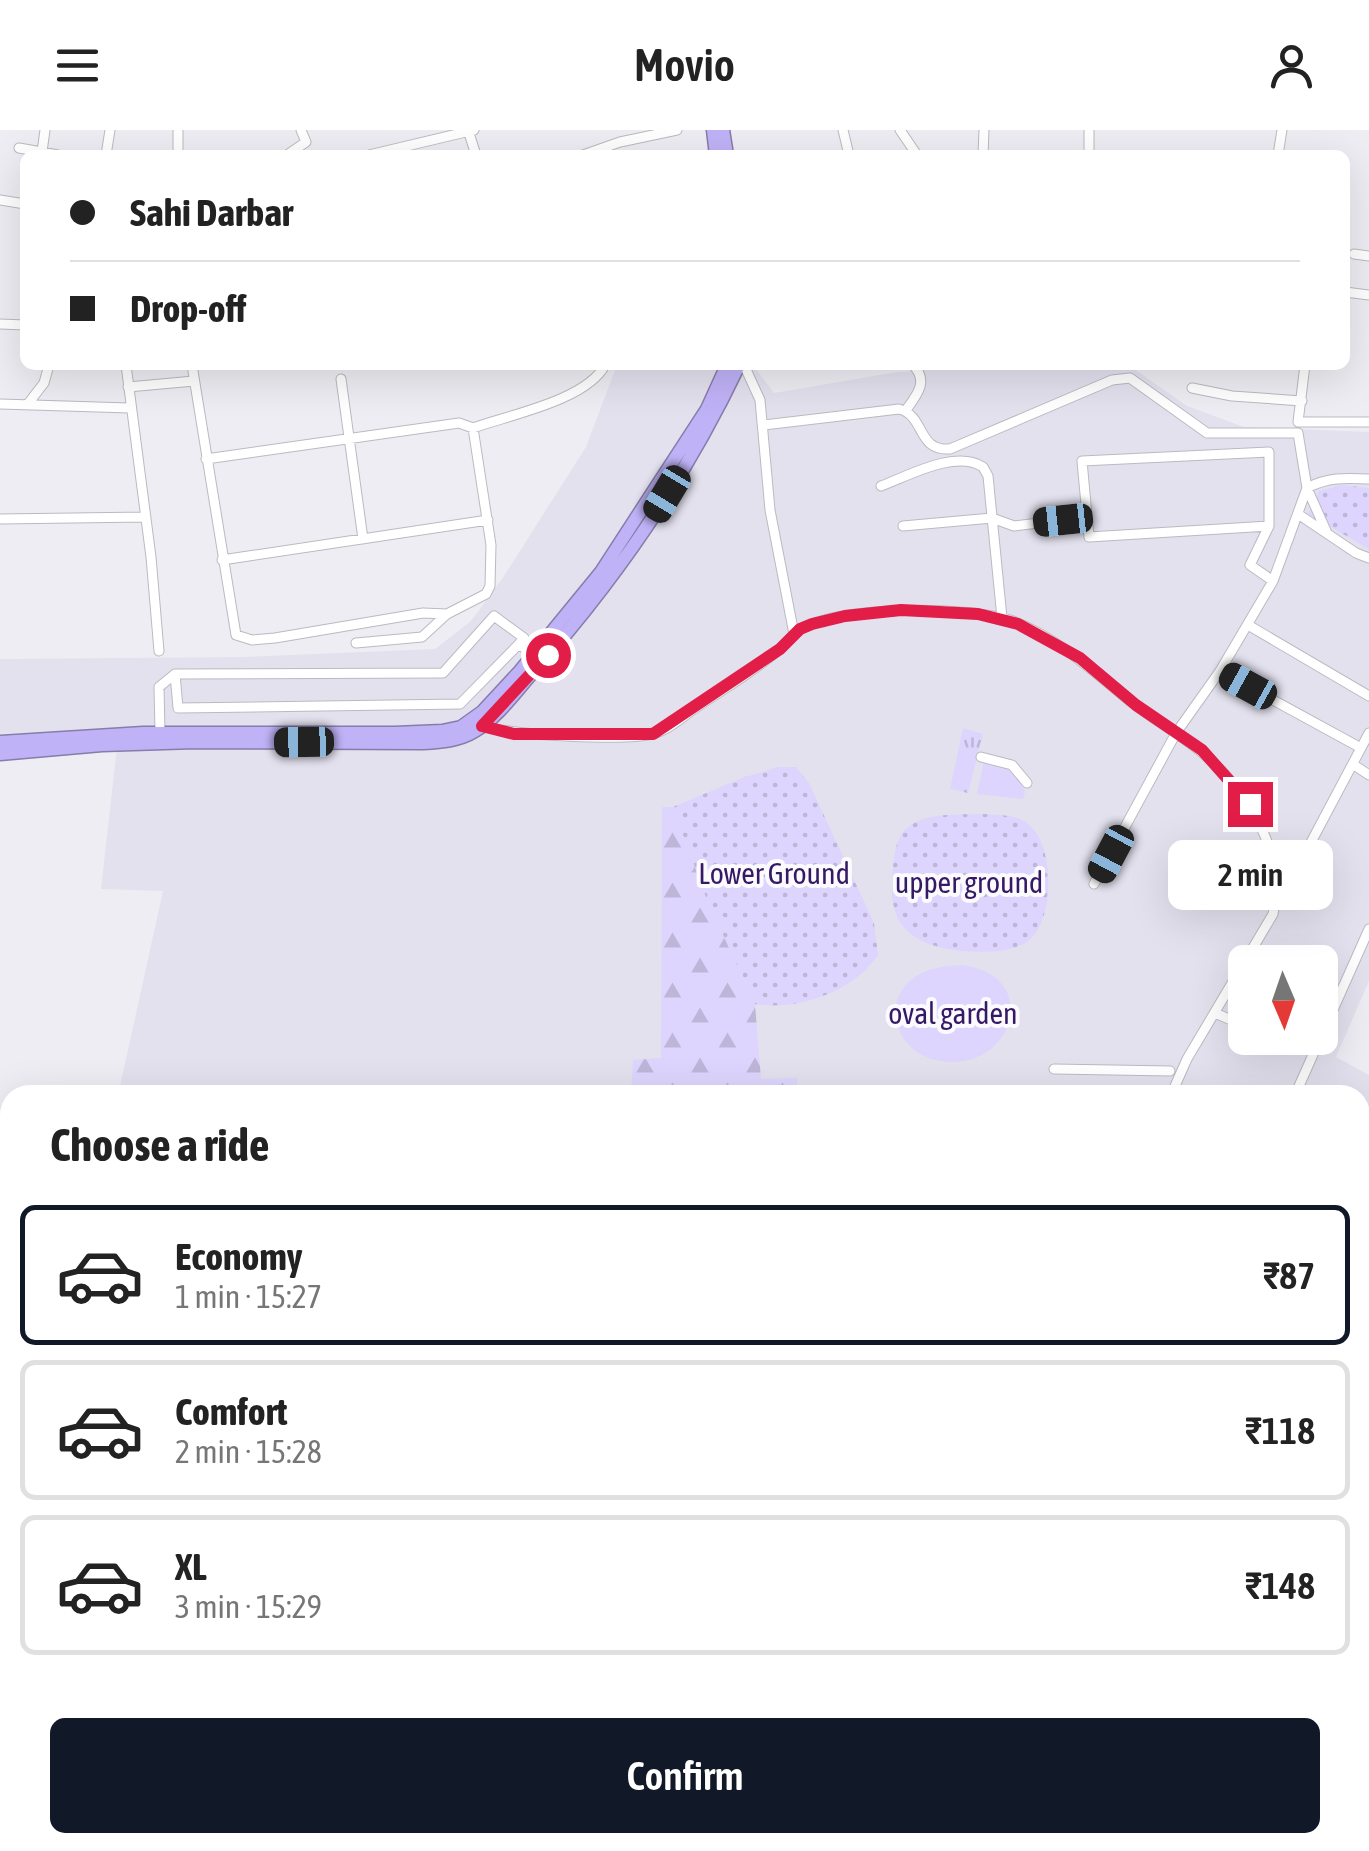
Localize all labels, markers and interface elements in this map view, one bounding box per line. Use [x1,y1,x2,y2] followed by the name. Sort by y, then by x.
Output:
[50,38,105,93] icon: menu
[1264,38,1319,93] icon: person
[634,39,735,91] text: Movio
[130,191,293,234] text: Sahi Darbar
[130,287,246,330] text: Drop-off
[639,461,695,527] car
[1032,502,1094,538] car
[526,633,571,678] route start
[1214,658,1282,714] car
[274,726,334,758] car
[1228,782,1273,827] route end
[1084,820,1138,888] car
[1168,839,1332,909] callout: 2 min
[698,856,850,890] park label: Lower Ground
[1218,856,1283,893] text: 2 min
[895,865,1043,899] park label: upper ground
[1228,945,1338,1055] north arrow
[1228,945,1338,1055] map controls
[888,996,1018,1030] park label: oval garden
[50,1119,269,1171] text: Choose a ride
[55,1230,145,1320] icon: car
[175,1235,302,1278] text: Economy
[1263,1254,1315,1297] text: ₹87
[175,1278,322,1315] text: 1 min · 15:27
[55,1385,145,1475] icon: car
[175,1390,287,1433] text: Comfort
[1245,1409,1315,1452] text: ₹118
[175,1433,322,1470] text: 2 min · 15:28
[55,1540,145,1630] icon: car
[175,1545,207,1588] text: XL
[1245,1564,1315,1607] text: ₹148
[175,1588,322,1625] text: 3 min · 15:29
[50,1718,1320,1833] button: Confirm

